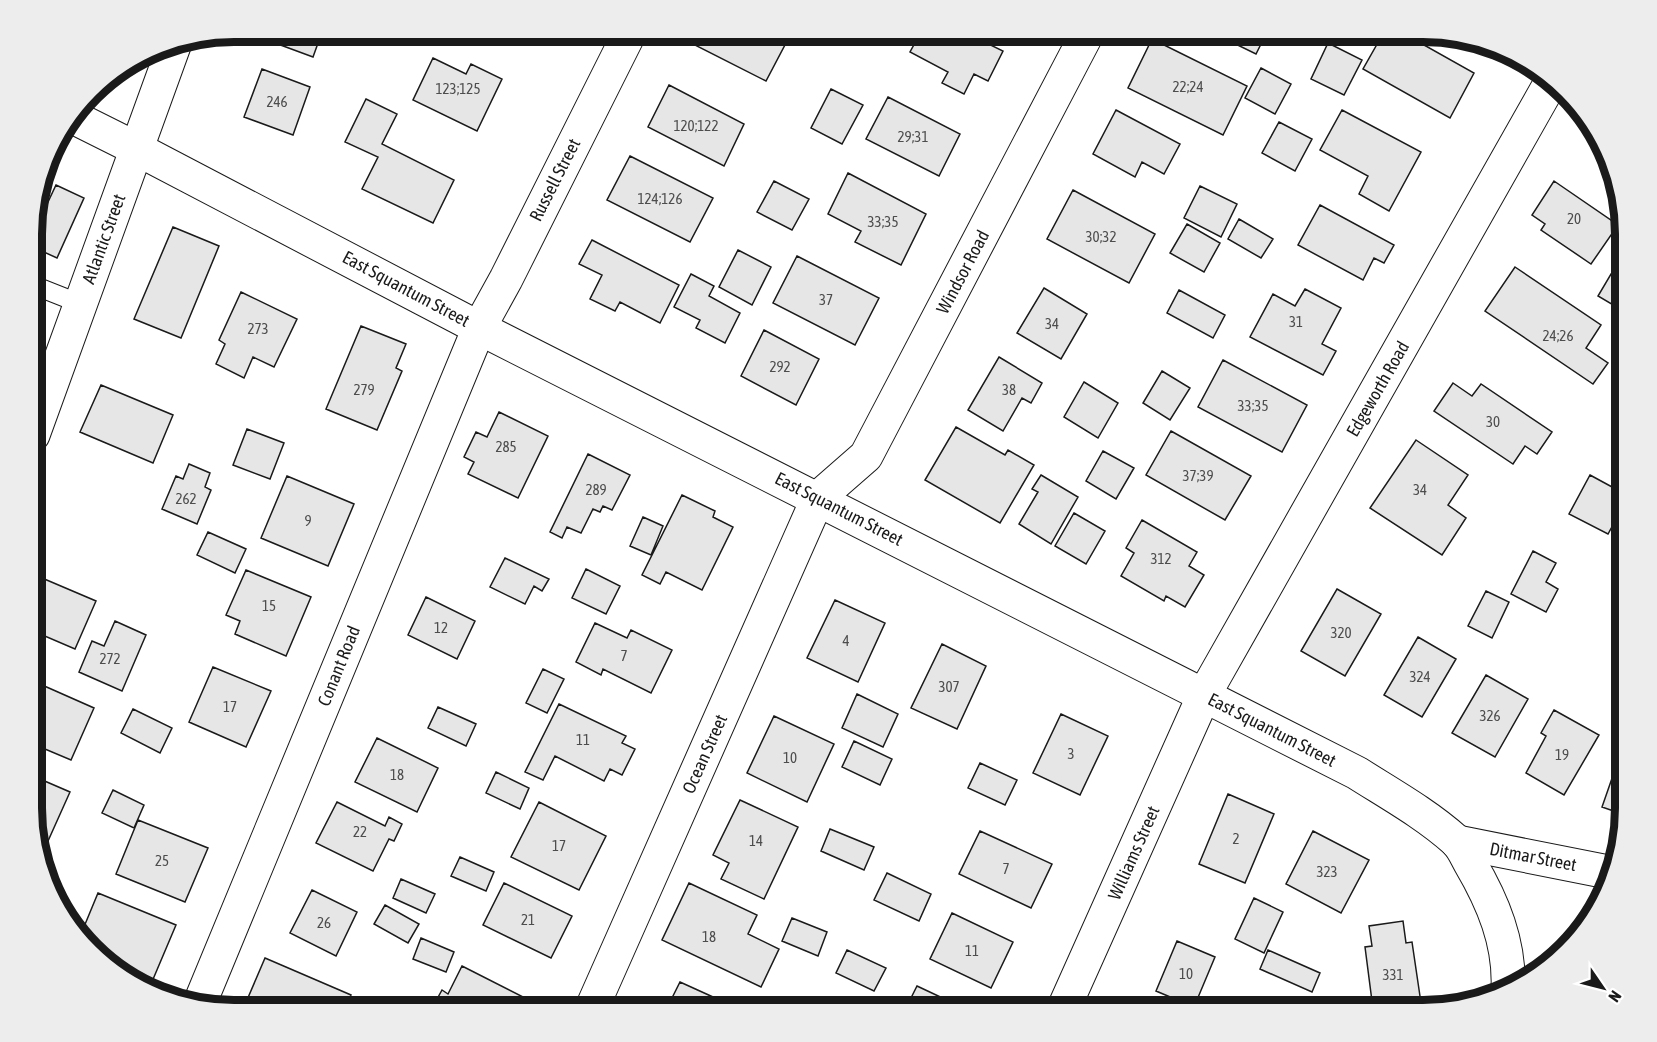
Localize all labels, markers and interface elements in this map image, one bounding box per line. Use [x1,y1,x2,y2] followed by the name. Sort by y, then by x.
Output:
[1173,78,1203,95] house number: 22;24
[436,80,480,97] house number: 123;125
[266,93,288,110] house number: 246
[674,117,718,134] house number: 120;122
[898,128,928,145] house number: 29;31
[525,135,584,225] street label: Russell Street
[638,190,682,207] house number: 124;126
[78,191,129,287] street label: Atlantic Street
[1567,210,1581,227] house number: 20
[868,213,898,230] house number: 33;35
[932,226,993,317] street label: Windsor Road
[1086,228,1116,245] house number: 30;32
[339,246,473,331] street label: East Squantum Street
[819,291,833,308] house number: 37
[1289,313,1303,330] house number: 31
[1045,315,1059,332] house number: 34
[247,320,269,337] house number: 273
[1543,327,1573,344] house number: 24;26
[1342,337,1413,440] street label: Edgeworth Road
[769,358,791,375] house number: 292
[353,381,375,398] house number: 279
[1002,381,1016,398] house number: 38
[1238,397,1268,414] house number: 33;35
[1486,413,1500,430] house number: 30
[495,438,517,455] house number: 285
[772,467,907,550] street label: East Squantum Street
[1183,467,1213,484] house number: 37;39
[585,481,607,498] house number: 289
[1413,481,1427,498] house number: 34
[175,490,197,507] house number: 262
[304,512,312,529] house number: 9
[1150,550,1172,567] house number: 312
[262,597,276,614] house number: 15
[434,619,448,636] house number: 12
[313,623,364,709] street label: Conant Road
[1330,624,1352,641] house number: 320
[842,632,850,649] house number: 4
[620,647,628,664] house number: 7
[99,650,121,667] house number: 272
[1409,668,1431,685] house number: 324
[938,678,960,695] house number: 307
[1205,688,1340,771] street label: East Squantum Street
[223,698,237,715] house number: 17
[1479,707,1501,724] house number: 326
[678,711,731,797] street label: Ocean Street
[576,731,590,748] house number: 11
[1067,745,1075,762] house number: 3
[1555,746,1569,763] house number: 19
[783,749,797,766] house number: 10
[390,766,404,783] house number: 18
[1104,803,1164,903] street label: Williams Street
[353,823,367,840] house number: 22
[1232,830,1240,847] house number: 2
[749,832,763,849] house number: 14
[552,837,566,854] house number: 17
[1488,838,1578,875] street label: Ditmar Street
[155,852,169,869] house number: 25
[1002,860,1010,877] house number: 7
[1316,863,1338,880] house number: 323
[521,911,535,928] house number: 21
[317,914,331,931] house number: 26
[702,928,716,945] house number: 18
[965,942,979,959] house number: 11
[1573,958,1633,1018] north arrow
[1179,965,1193,982] house number: 10
[1382,966,1404,983] house number: 331
[1605,988,1625,1006] text: N

